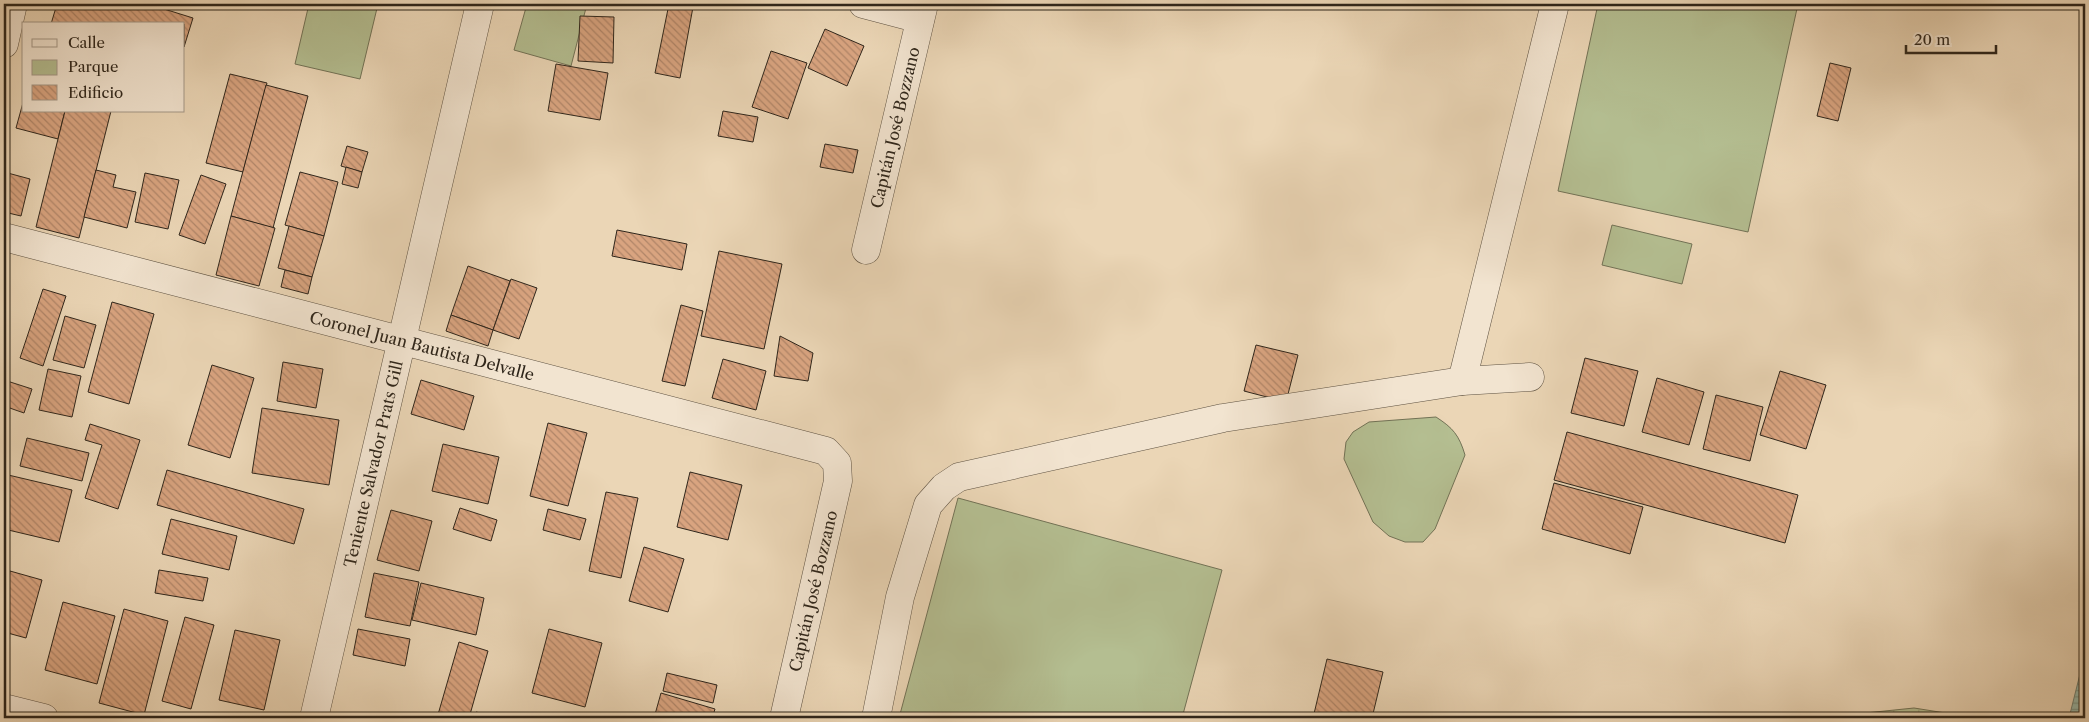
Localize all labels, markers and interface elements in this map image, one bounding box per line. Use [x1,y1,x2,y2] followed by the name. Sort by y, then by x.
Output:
[22,22,185,112] legend
[1906,22,1996,54] scale bar
[1914,30,1950,49] text: 20 m
[68,33,105,52] text: Calle
[866,44,924,210] street label: Capitán José Bozzano
[68,57,118,76] text: Parque
[68,83,123,102] text: Edificio
[308,307,537,385] street label: Coronel Juan Bautista Delvalle
[339,358,407,569] street label: Teniente Salvador Prats Gill
[785,508,841,674] street label: Capitán José Bozzano

